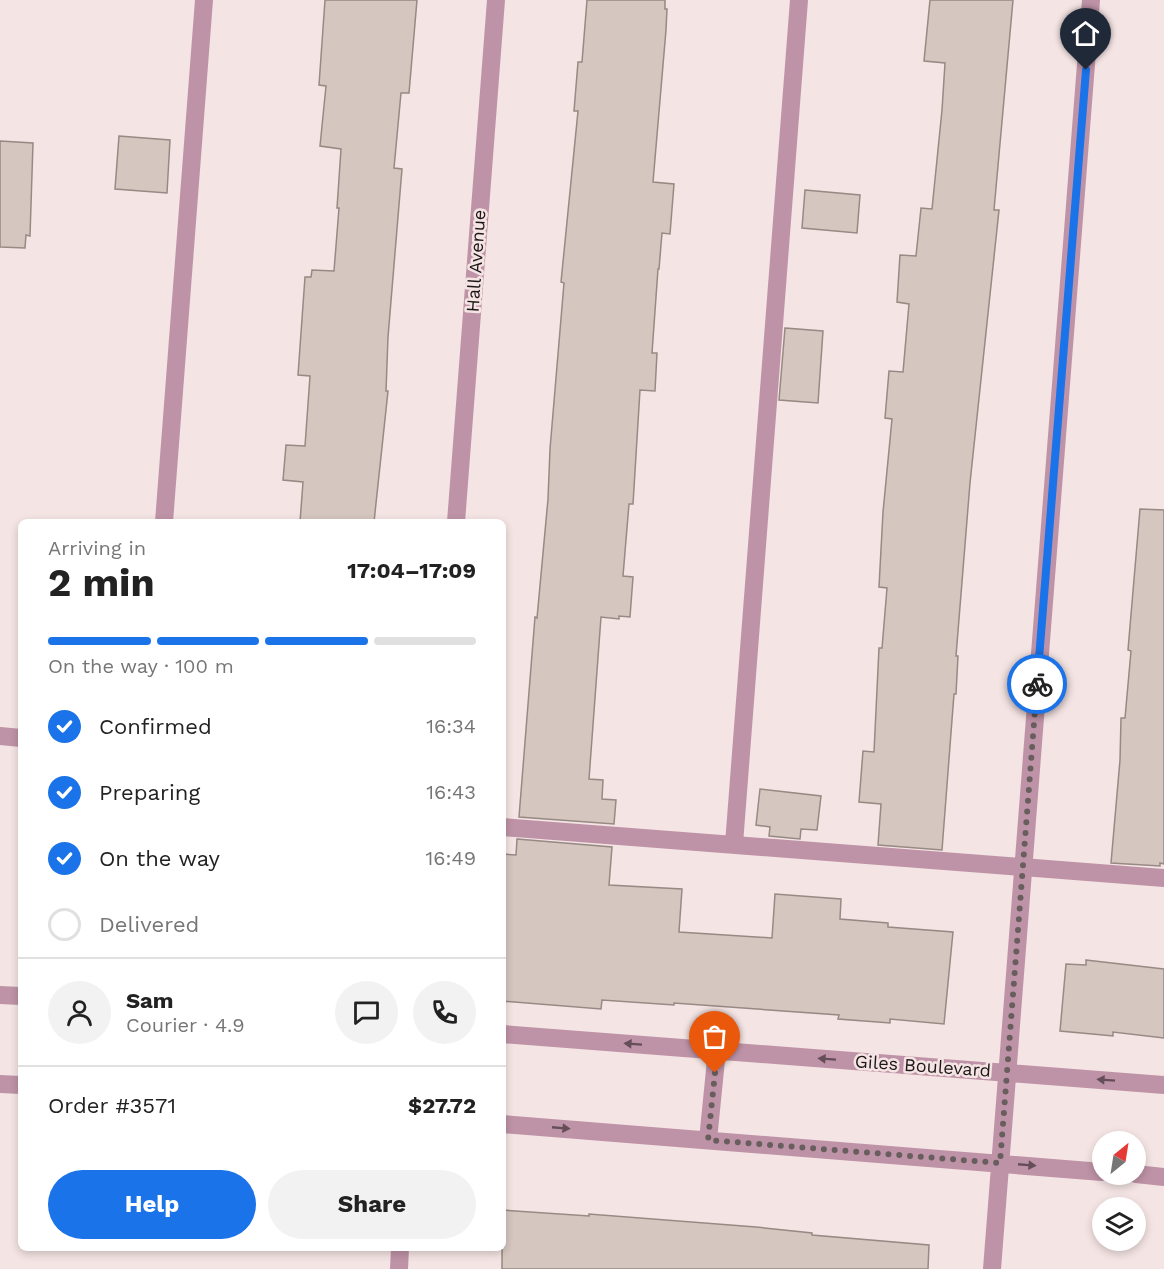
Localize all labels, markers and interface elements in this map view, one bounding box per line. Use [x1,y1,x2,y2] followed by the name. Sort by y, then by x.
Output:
[1060,8,1111,70] pin
[1069,17,1102,50] icon: home
[461,209,490,313] street label: Hall Avenue
[48,536,146,560] text: Arriving in
[347,558,476,583] text: 17:04–17:09
[48,560,155,605] text: 2 min
[48,654,234,678] text: On the way · 100 m
[1007,654,1067,714] courier
[1021,668,1054,701] icon: bike
[48,710,81,743] icon: check
[99,714,212,739] text: Confirmed
[426,714,476,738] text: 16:34
[48,776,81,809] icon: check
[99,780,200,805] text: Preparing
[426,780,476,804] text: 16:43
[48,842,81,875] icon: check
[99,846,220,871] text: On the way
[426,846,476,870] text: 16:49
[99,912,199,937] text: Delivered
[48,981,111,1044] button: person
[335,981,398,1044] button: chat
[413,981,476,1044] button: phone
[126,988,174,1013] text: Sam
[689,1011,740,1073] pin
[126,1013,245,1037] text: Courier · 4.9
[698,1020,731,1053] icon: bag
[624,1039,643,1049] one-way arrow
[854,1050,992,1081] street label: Giles Boulevard
[818,1054,837,1064] one-way arrow
[1096,1075,1115,1085] one-way arrow
[48,1093,176,1118] text: Order #3571
[408,1093,476,1118] text: $27.72
[551,1123,570,1133] one-way arrow
[1092,1131,1146,1185] north arrow
[1092,1131,1146,1251] map controls
[1018,1161,1037,1170] one-way arrow
[48,1170,256,1239] button: Help
[268,1170,476,1239] button: Share
[1092,1197,1146,1251] button: layers

